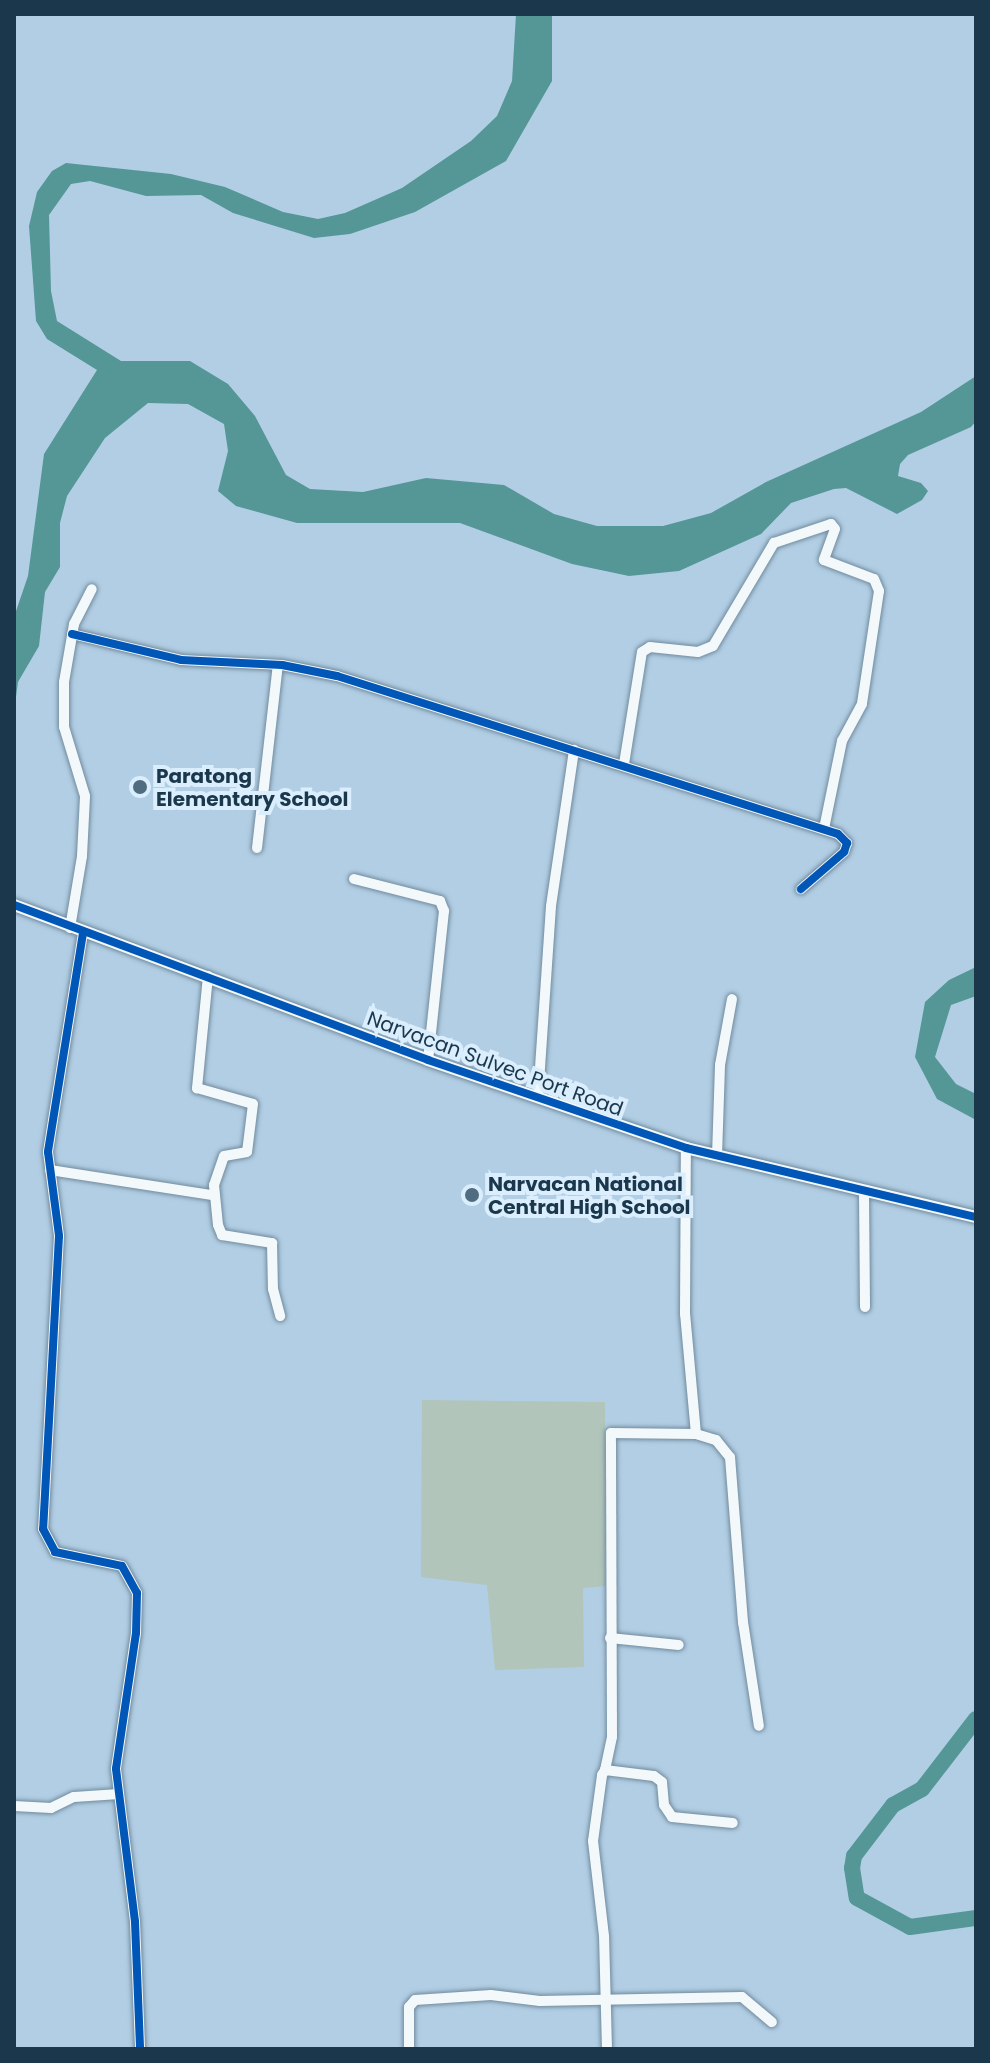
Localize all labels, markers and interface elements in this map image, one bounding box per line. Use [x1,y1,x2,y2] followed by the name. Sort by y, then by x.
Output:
[156,764,348,811] place label: Paratong Elementary School
[131,778,149,796] marker: Paratong Elementary School
[364,1006,626,1122] street label: Narvacan Sulvec Port Road
[488,1172,691,1219] place label: Narvacan National Central High School
[463,1186,481,1204] marker: Narvacan National Central High School

